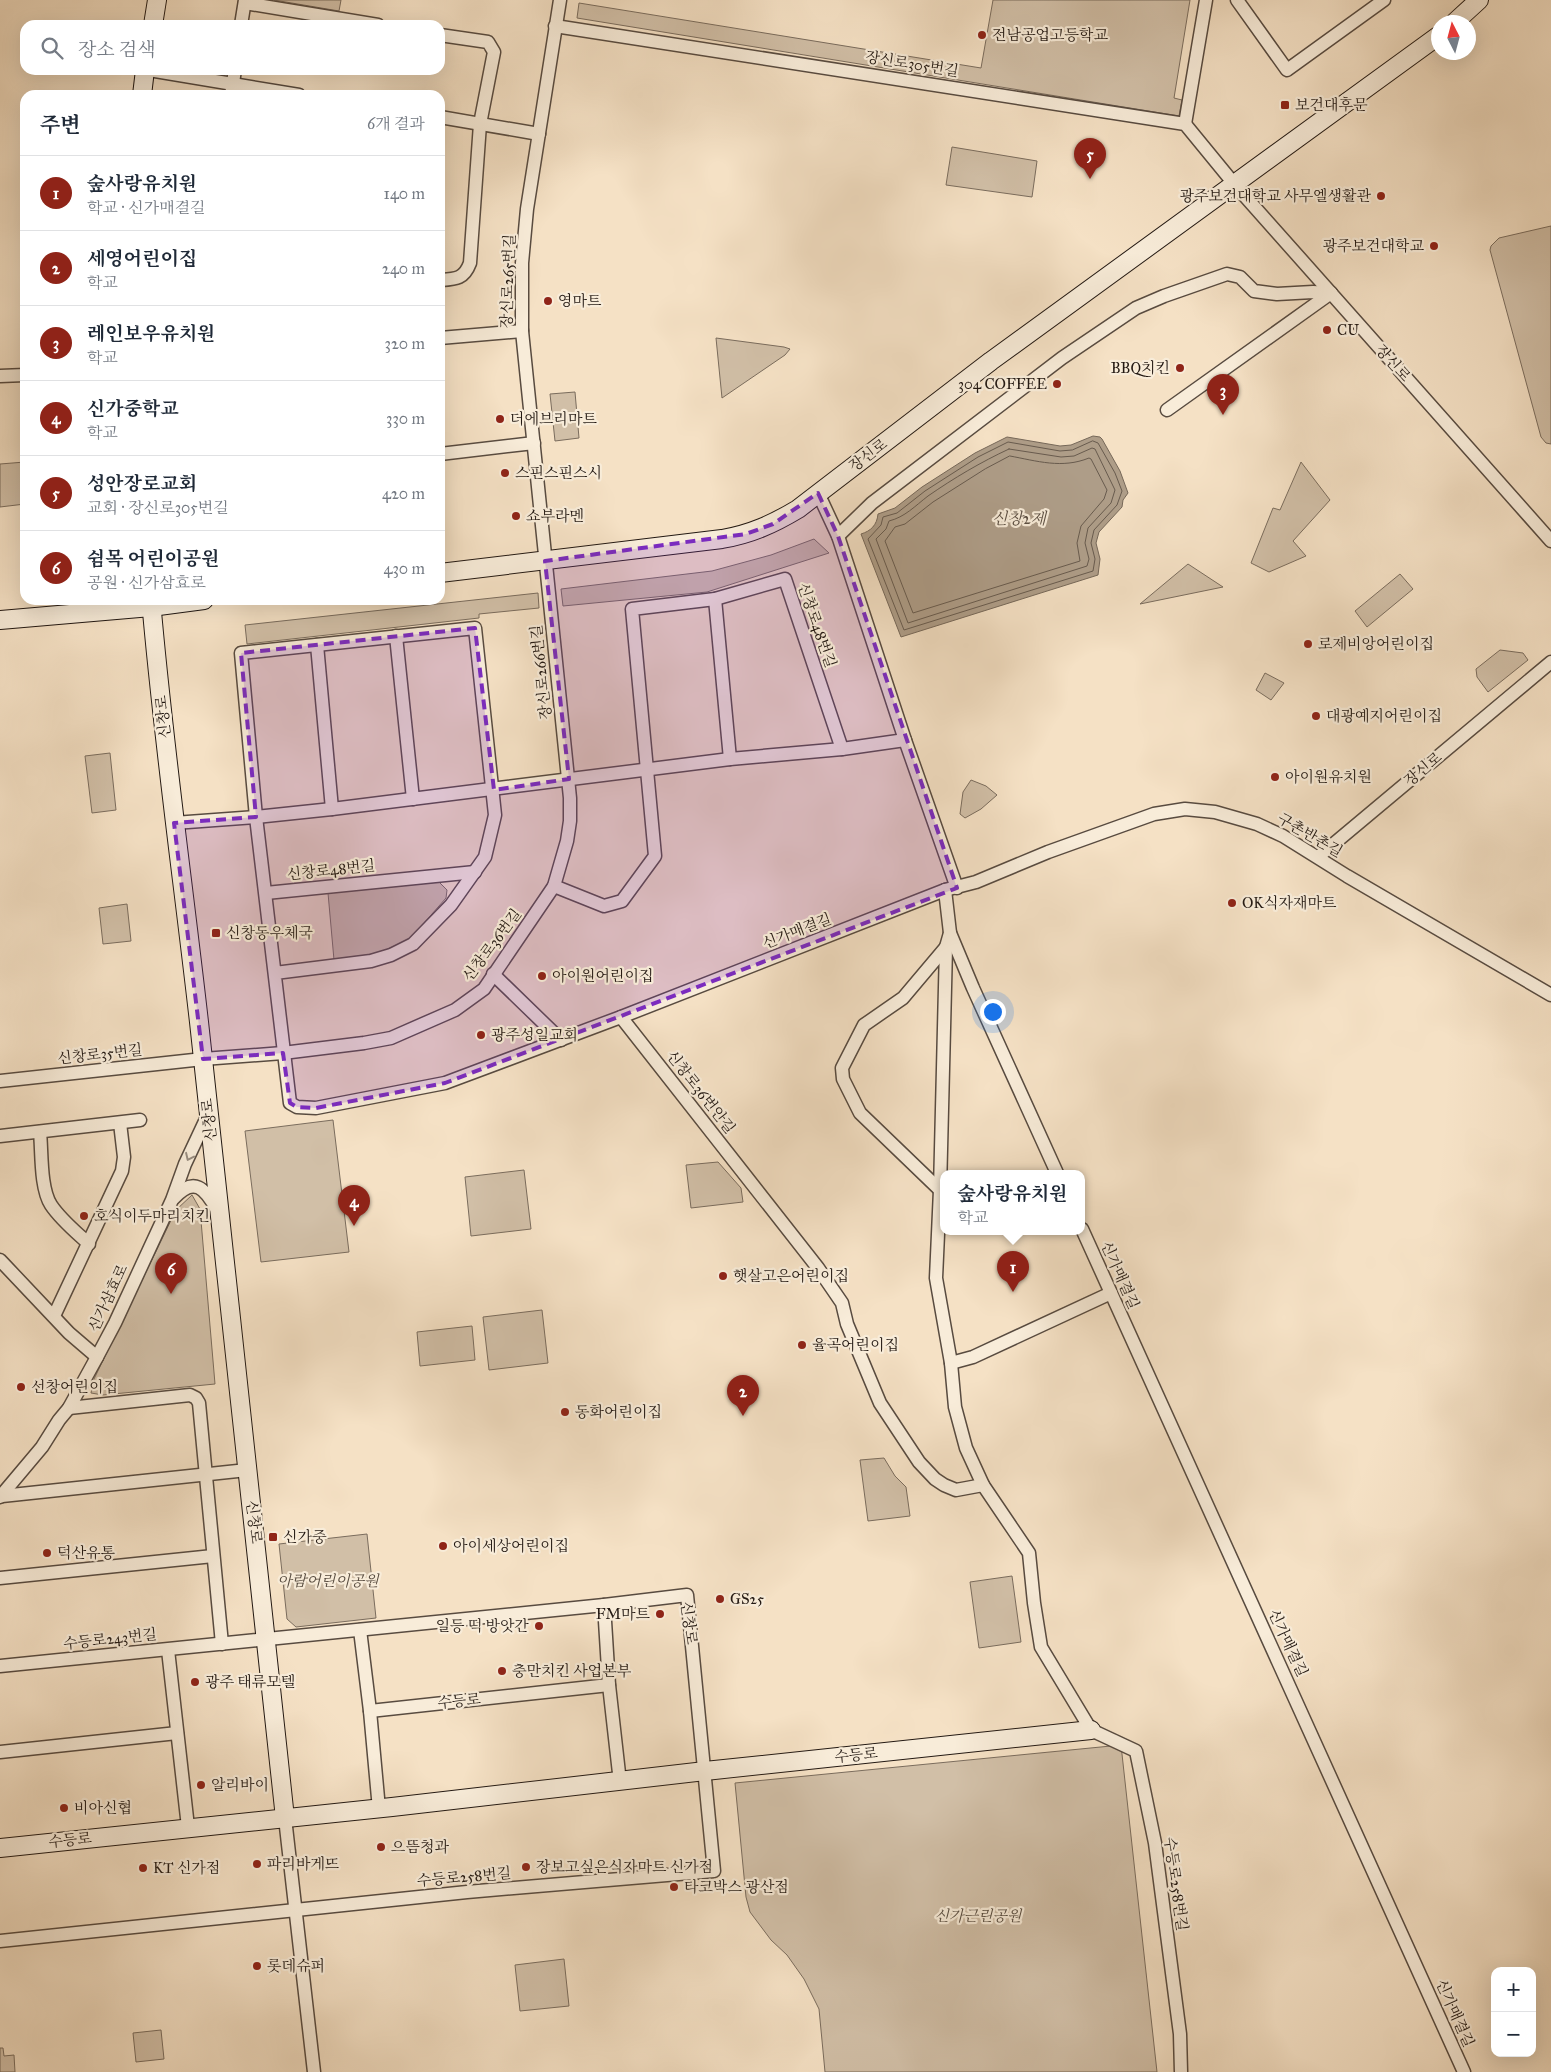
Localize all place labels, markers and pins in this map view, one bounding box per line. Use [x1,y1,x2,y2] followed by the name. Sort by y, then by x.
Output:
[992,26,1108,44] place label: 전남공업고등학교
[976,29,988,41] marker: 전남공업고등학교
[1295,96,1368,114] place label: 보건대후문
[1279,99,1291,111] marker: 보건대후문
[1074,138,1106,179] pin: 5
[1179,187,1372,205] place label: 광주보건대학교 사무엘생활관
[1375,190,1387,202] marker: 광주보건대학교 사무엘생활관
[1323,237,1425,255] place label: 광주보건대학교
[1428,240,1440,252] marker: 광주보건대학교
[558,292,602,310] place label: 영마트
[542,295,554,307] marker: 영마트
[1337,321,1359,339] place label: CU
[1321,324,1333,336] marker: CU
[1111,359,1170,377] place label: BBQ치킨
[1174,362,1186,374] marker: BBQ치킨
[1207,374,1239,415] pin: 3
[958,375,1047,393] place label: 304 COFFEE
[1051,378,1063,390] marker: 304 COFFEE
[510,410,597,428] place label: 더에브리마트
[494,413,506,425] marker: 더에브리마트
[515,464,602,482] place label: 스핀스핀스시
[499,467,511,479] marker: 스핀스핀스시
[526,507,584,525] place label: 쇼부라멘
[510,510,522,522] marker: 쇼부라멘
[1318,635,1434,653] place label: 로제비앙어린이집
[1302,638,1314,650] marker: 로제비앙어린이집
[1326,707,1442,725] place label: 대광예지어린이집
[1310,710,1322,722] marker: 대광예지어린이집
[1285,768,1372,786] place label: 아이원유치원
[1269,771,1281,783] marker: 아이원유치원
[1242,894,1337,912] place label: OK식자재마트
[1226,897,1238,909] marker: OK식자재마트
[226,924,313,942] place label: 신창동우체국
[210,927,222,939] marker: 신창동우체국
[552,967,653,985] place label: 아이원어린이집
[536,970,548,982] marker: 아이원어린이집
[491,1026,578,1044] place label: 광주성일교회
[475,1029,487,1041] marker: 광주성일교회
[338,1185,370,1226] pin: 4
[94,1207,210,1225] place label: 호식이두마리치킨
[78,1210,90,1222] marker: 호식이두마리치킨
[997,1251,1029,1292] pin: 1
[155,1253,187,1294] pin: 6
[733,1267,849,1285] place label: 햇살고은어린이집
[717,1270,729,1282] marker: 햇살고은어린이집
[812,1336,899,1354] place label: 율곡어린이집
[796,1339,808,1351] marker: 율곡어린이집
[727,1375,759,1416] pin: 2
[31,1378,118,1396] place label: 선창어린이집
[15,1381,27,1393] marker: 선창어린이집
[575,1403,662,1421] place label: 동화어린이집
[559,1406,571,1418] marker: 동화어린이집
[283,1528,327,1546] place label: 신가중
[267,1531,279,1543] marker: 신가중
[453,1537,569,1555] place label: 아이세상어린이집
[437,1540,449,1552] marker: 아이세상어린이집
[57,1544,115,1562] place label: 덕산유통
[41,1547,53,1559] marker: 덕산유통
[730,1590,764,1608] place label: GS25
[714,1593,726,1605] marker: GS25
[596,1605,651,1623] place label: FM마트
[654,1608,666,1620] marker: FM마트
[436,1617,530,1635] place label: 일등 떡 방앗간
[533,1620,545,1632] marker: 일등 떡 방앗간
[512,1662,632,1680] place label: 충만치킨 사업본부
[496,1665,508,1677] marker: 충만치킨 사업본부
[205,1673,295,1691] place label: 광주 태류모텔
[189,1676,201,1688] marker: 광주 태류모텔
[211,1776,269,1794] place label: 알리바이
[195,1779,207,1791] marker: 알리바이
[74,1799,132,1817] place label: 비아신협
[58,1802,70,1814] marker: 비아신협
[391,1838,449,1856] place label: 으뜸청과
[375,1841,387,1853] marker: 으뜸청과
[267,1855,339,1873] place label: 파리바게뜨
[251,1858,263,1870] marker: 파리바게뜨
[536,1858,713,1876] place label: 장보고싶은식자마트 신가점
[153,1859,220,1877] place label: KT 신가점
[520,1861,532,1873] marker: 장보고싶은식자마트 신가점
[137,1862,149,1874] marker: KT 신가점
[684,1878,789,1896] place label: 타코박스 광산점
[668,1881,680,1893] marker: 타코박스 광산점
[267,1957,325,1975] place label: 롯데슈퍼
[251,1960,263,1972] marker: 롯데슈퍼

